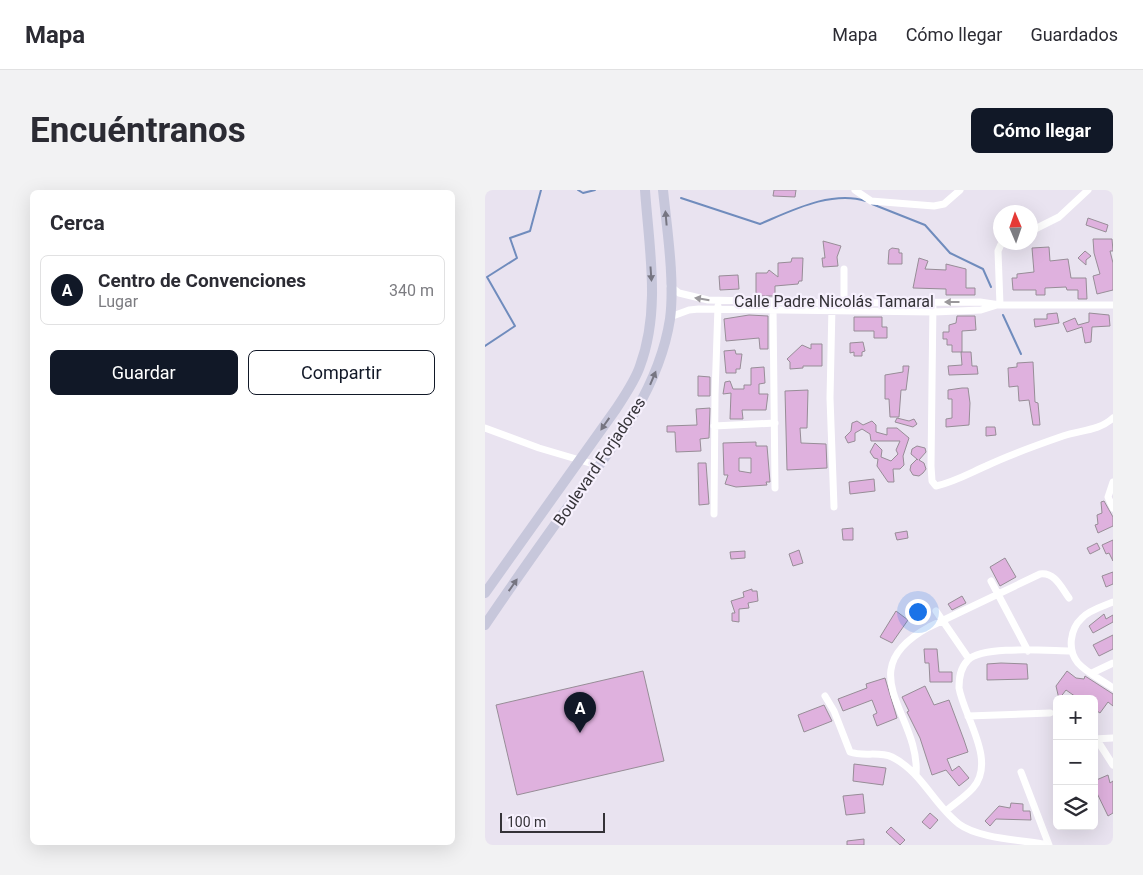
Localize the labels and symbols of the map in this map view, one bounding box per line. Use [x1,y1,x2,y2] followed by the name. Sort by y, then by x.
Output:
[993,205,1038,250] north arrow
[661,210,669,226] one-way arrow
[647,266,655,282] one-way arrow
[734,292,934,311] street label: Calle Padre Nicolás Tamaral
[693,294,709,302] one-way arrow
[943,298,959,306] one-way arrow
[649,370,657,385] one-way arrow
[549,393,649,529] street label: Boulevard Forjadores
[600,418,610,431] one-way arrow
[508,578,518,592] one-way arrow
[905,599,931,625] your location
[564,692,596,733] pin: A
[500,810,605,833] scale bar

